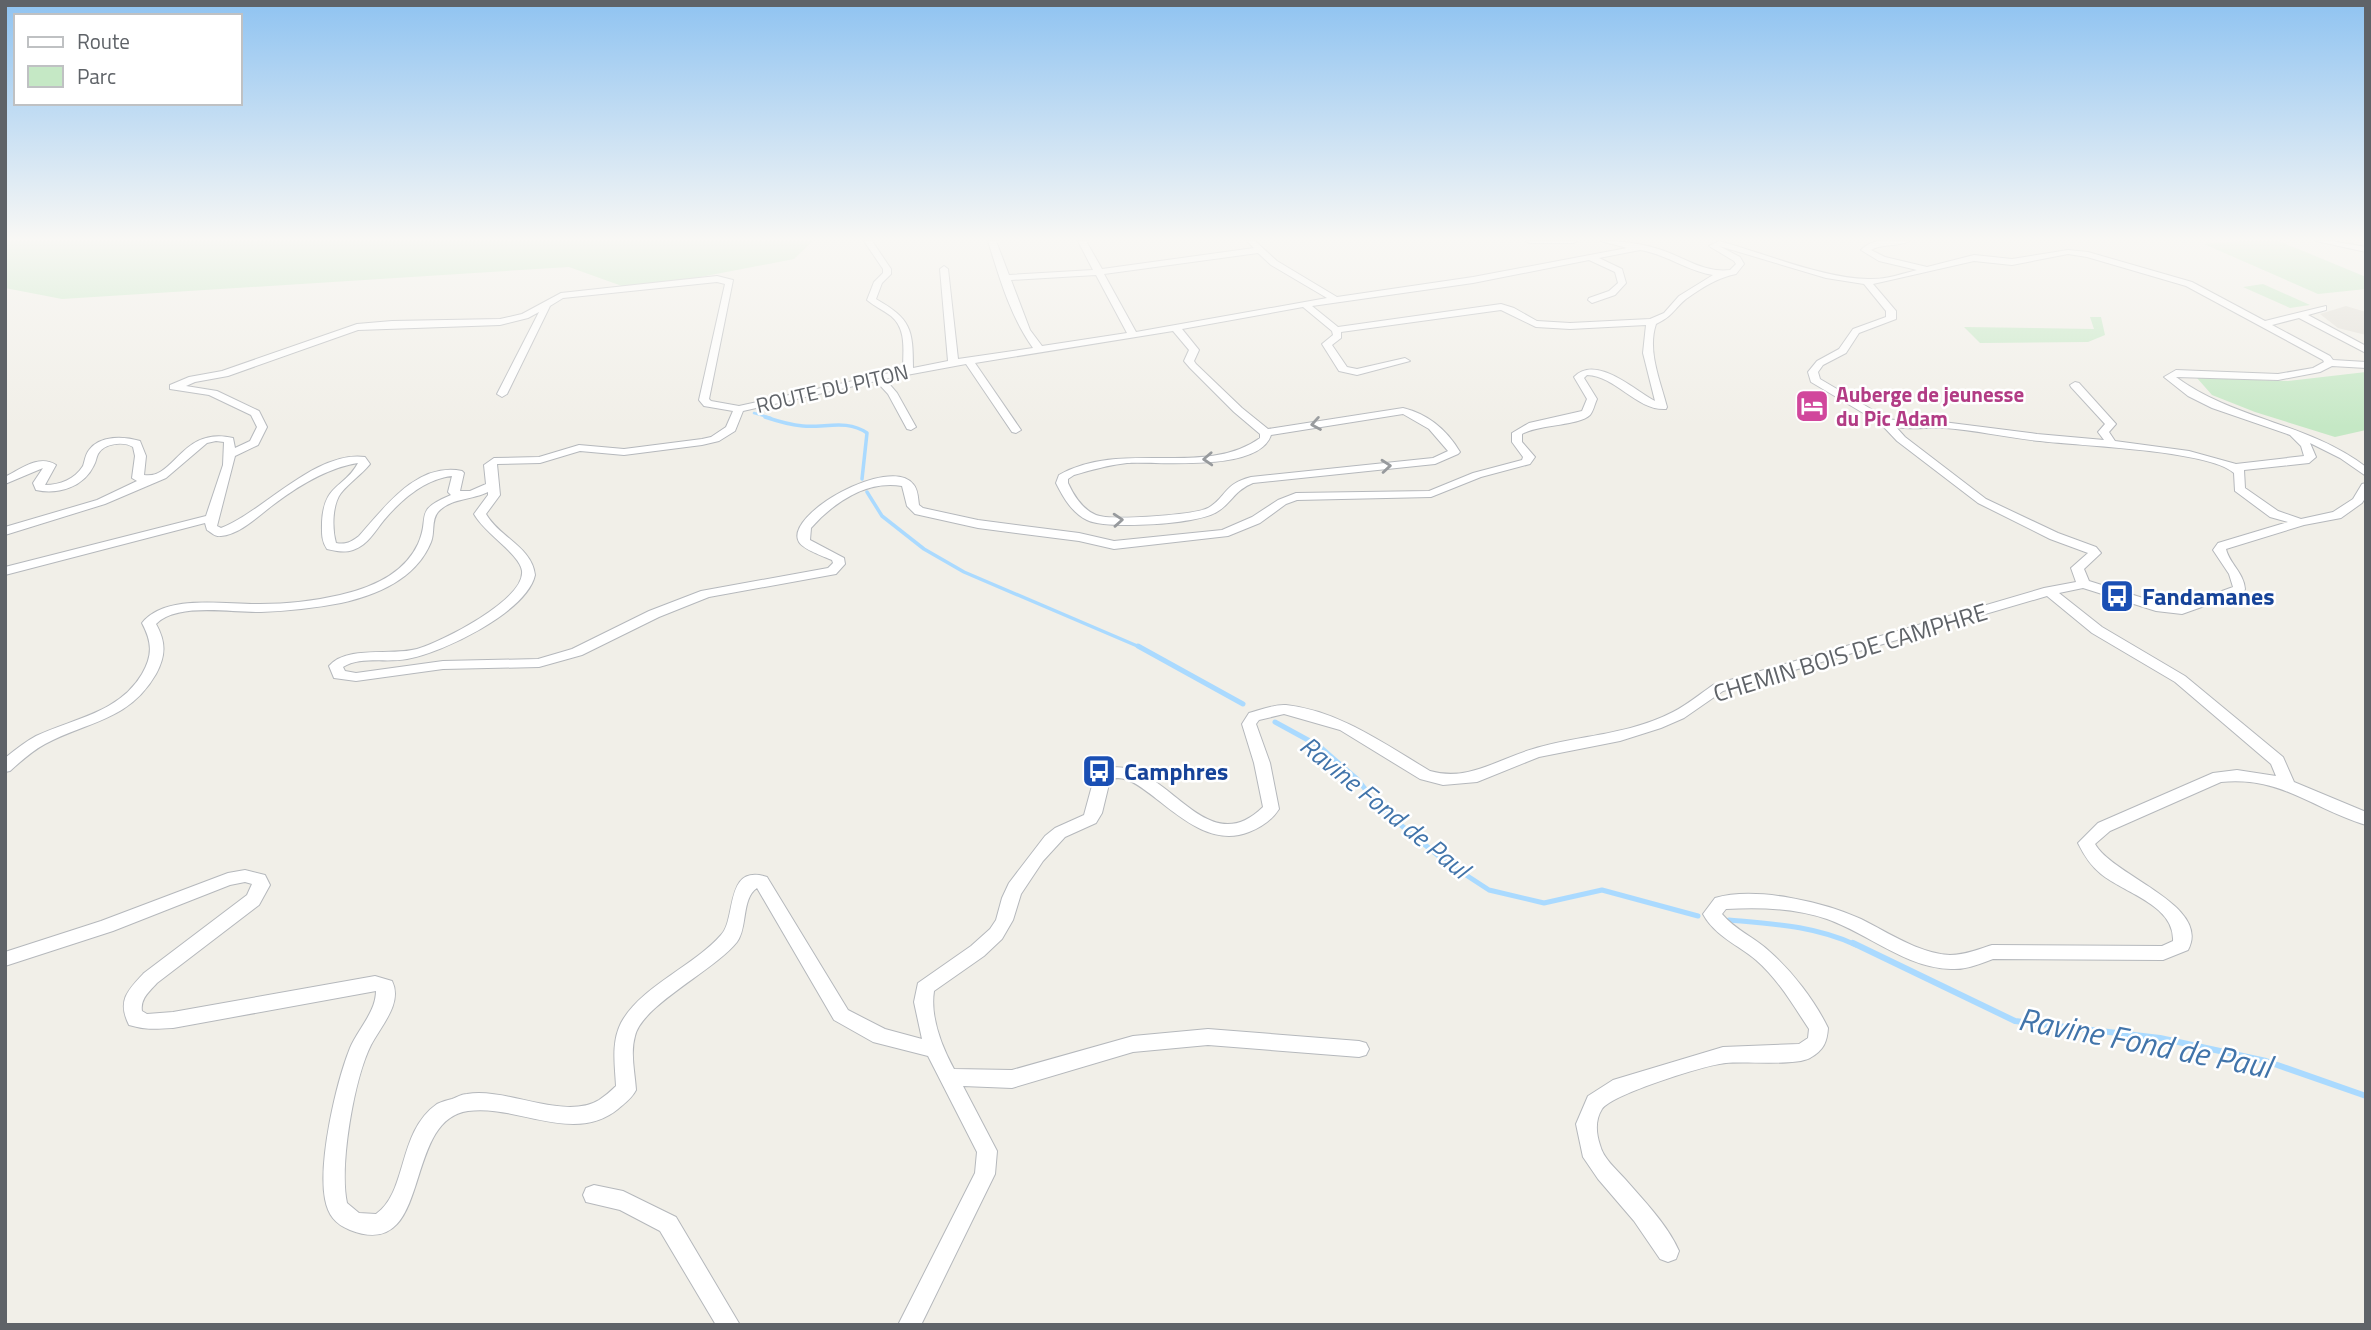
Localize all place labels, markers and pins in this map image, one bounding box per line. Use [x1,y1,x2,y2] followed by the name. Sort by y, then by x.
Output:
[1836,378,2024,434] place label: Auberge de jeunesse du Pic Adam
[1793,387,1831,425] hotel icon: Auberge de jeunesse du Pic Adam
[2098,577,2136,615] bus stop icon: Fandamanes
[2142,578,2275,614] place label: Fandamanes
[1080,752,1118,790] bus stop icon: Camphres
[1124,753,1228,789] place label: Camphres

